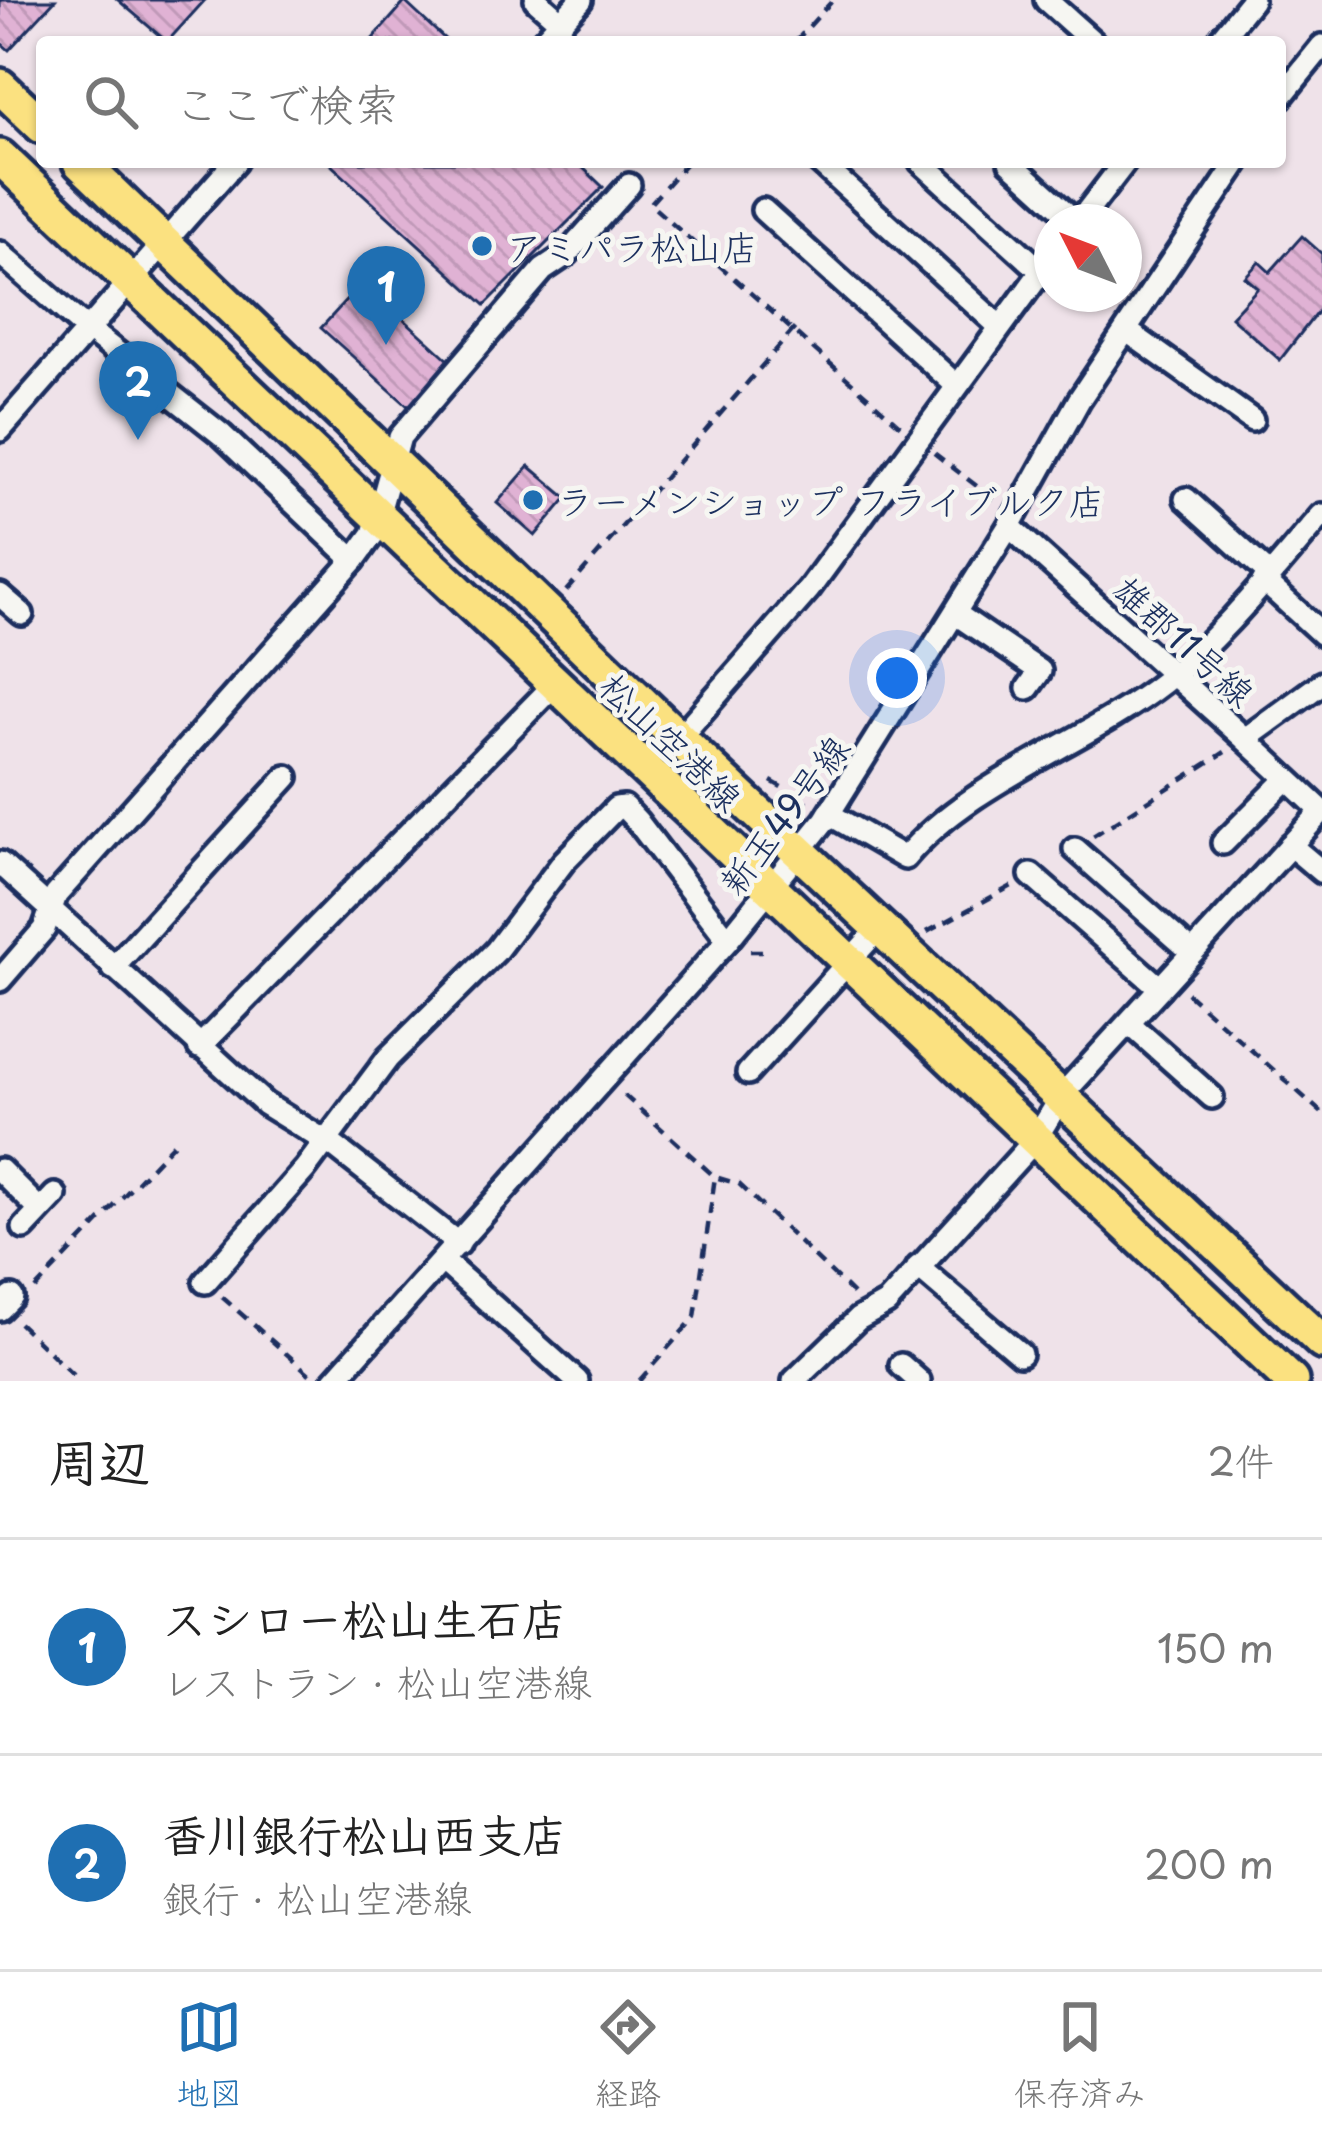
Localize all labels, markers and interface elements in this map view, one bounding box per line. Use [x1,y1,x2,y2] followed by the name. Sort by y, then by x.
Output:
[36,36,1286,168] search box
[174,68,399,136] text: ここで検索
[78,69,144,135] icon: search
[1034,204,1142,312] north arrow
[506,219,758,273] place label: アミパラ松山店
[469,233,495,259] marker: アミパラ松山店
[347,246,425,345] pin: 1
[99,341,177,440] pin: 2
[557,473,1104,527] place label: ラーメンショップ フライブルク店
[520,487,546,513] marker: ラーメンショップ フライブルク店
[1102,562,1268,718] street label: 雄郡11号線
[867,648,927,708] your location
[588,659,756,823] street label: 松山空港線
[705,723,861,905] street label: 新玉49号線
[48,1421,150,1498] text: 周辺
[1207,1430,1274,1489] text: 2件
[162,1583,567,1651] text: スシロー松山生石店
[78,1617,96,1676] text: 1
[1157,1617,1274,1676] text: 150 m
[162,1651,592,1710] text: レストラン · 松山空港線
[162,1799,567,1867] text: 香川銀行松山西支店
[73,1833,101,1892] text: 2
[1144,1833,1274,1892] text: 200 m
[162,1867,472,1926] text: 銀行 · 松山空港線
[176,1994,242,2116] tab: 地図
[595,1994,661,2116] tab: 経路
[1014,1994,1146,2116] tab: 保存済み

